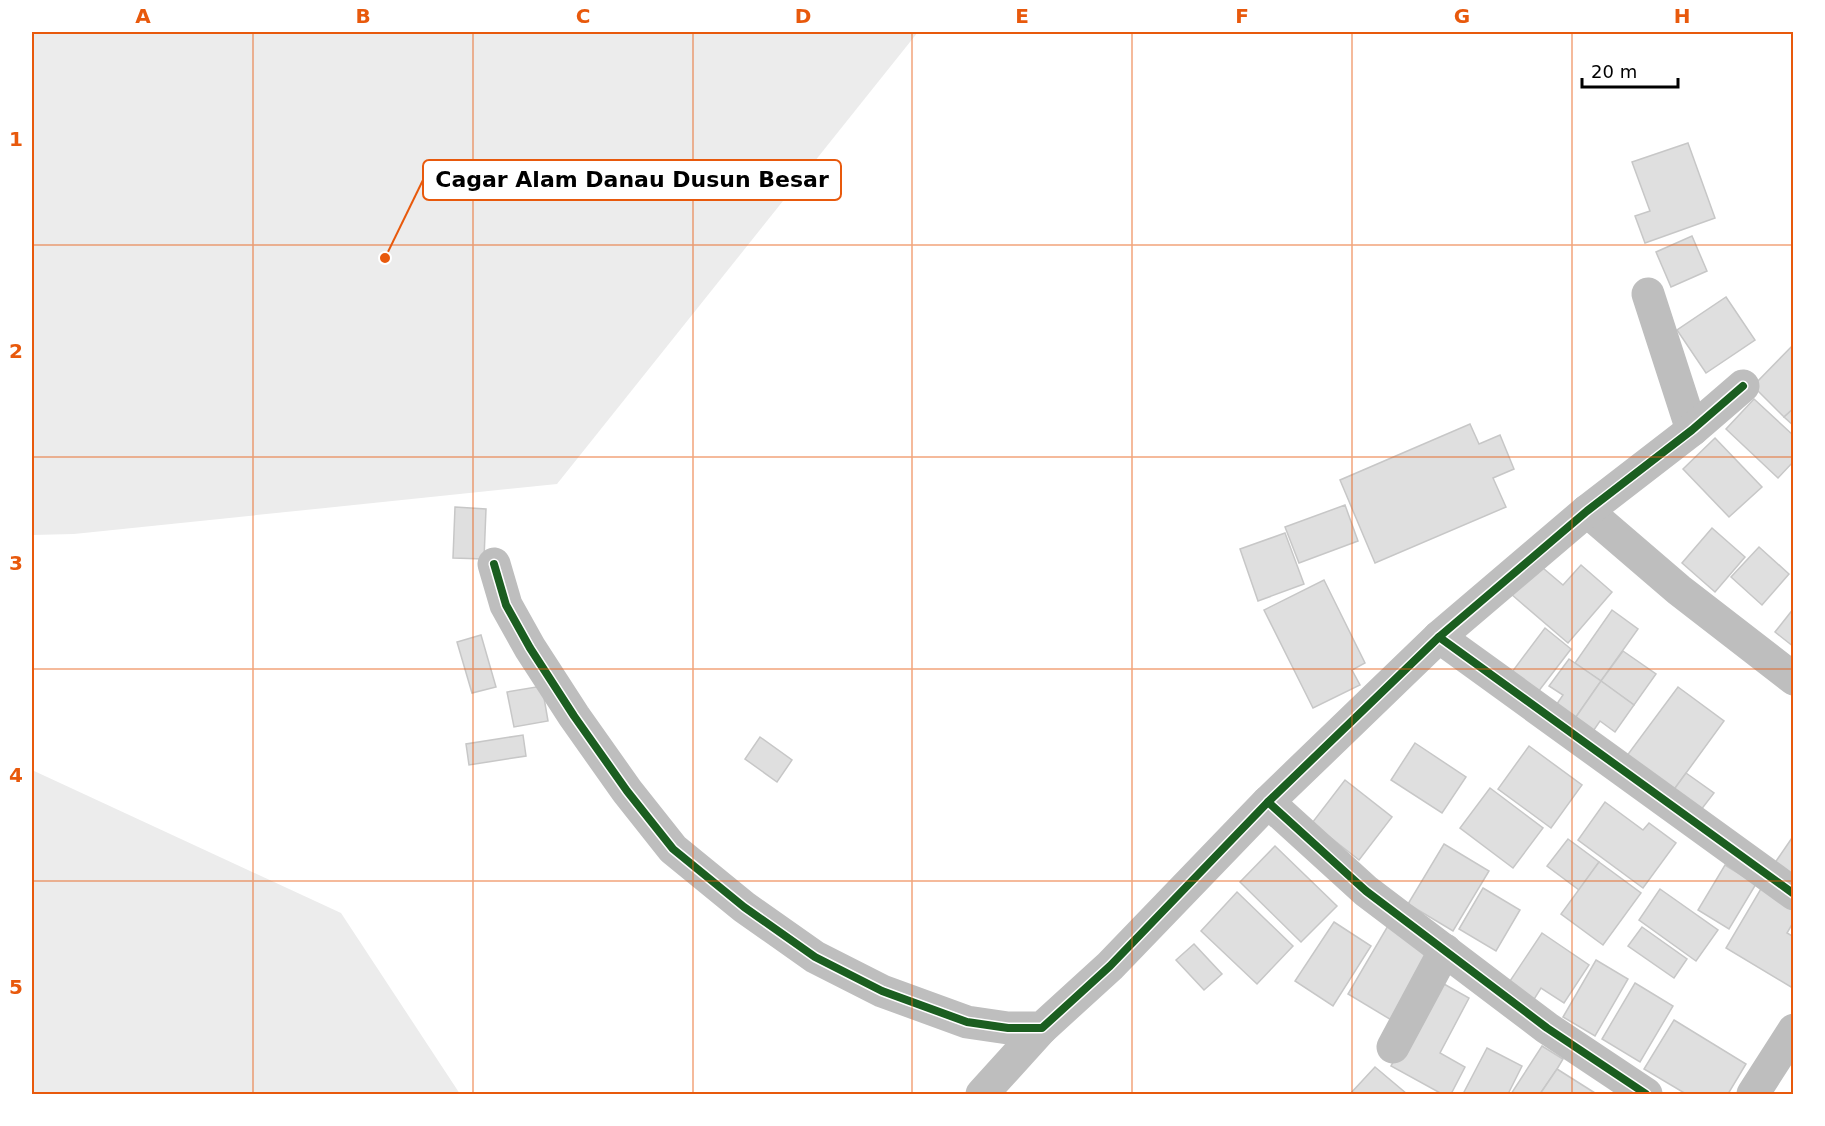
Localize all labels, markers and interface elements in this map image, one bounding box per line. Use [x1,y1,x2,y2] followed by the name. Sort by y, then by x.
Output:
[135,4,151,28] text: A
[355,4,371,28] text: B
[576,4,590,28] text: C
[795,4,811,28] text: D
[1015,4,1029,28] text: E
[1235,4,1249,28] text: F
[1454,4,1470,28] text: G
[1674,4,1690,28] text: H
[1582,51,1678,89] scale bar
[1591,61,1637,82] text: 20 m
[9,127,23,151] text: 1
[423,160,841,200] callout: Cagar Alam Danau Dusun Besar
[435,167,829,192] text: Cagar Alam Danau Dusun Besar
[9,339,23,363] text: 2
[9,551,23,575] text: 3
[9,763,23,787] text: 4
[9,975,23,999] text: 5

